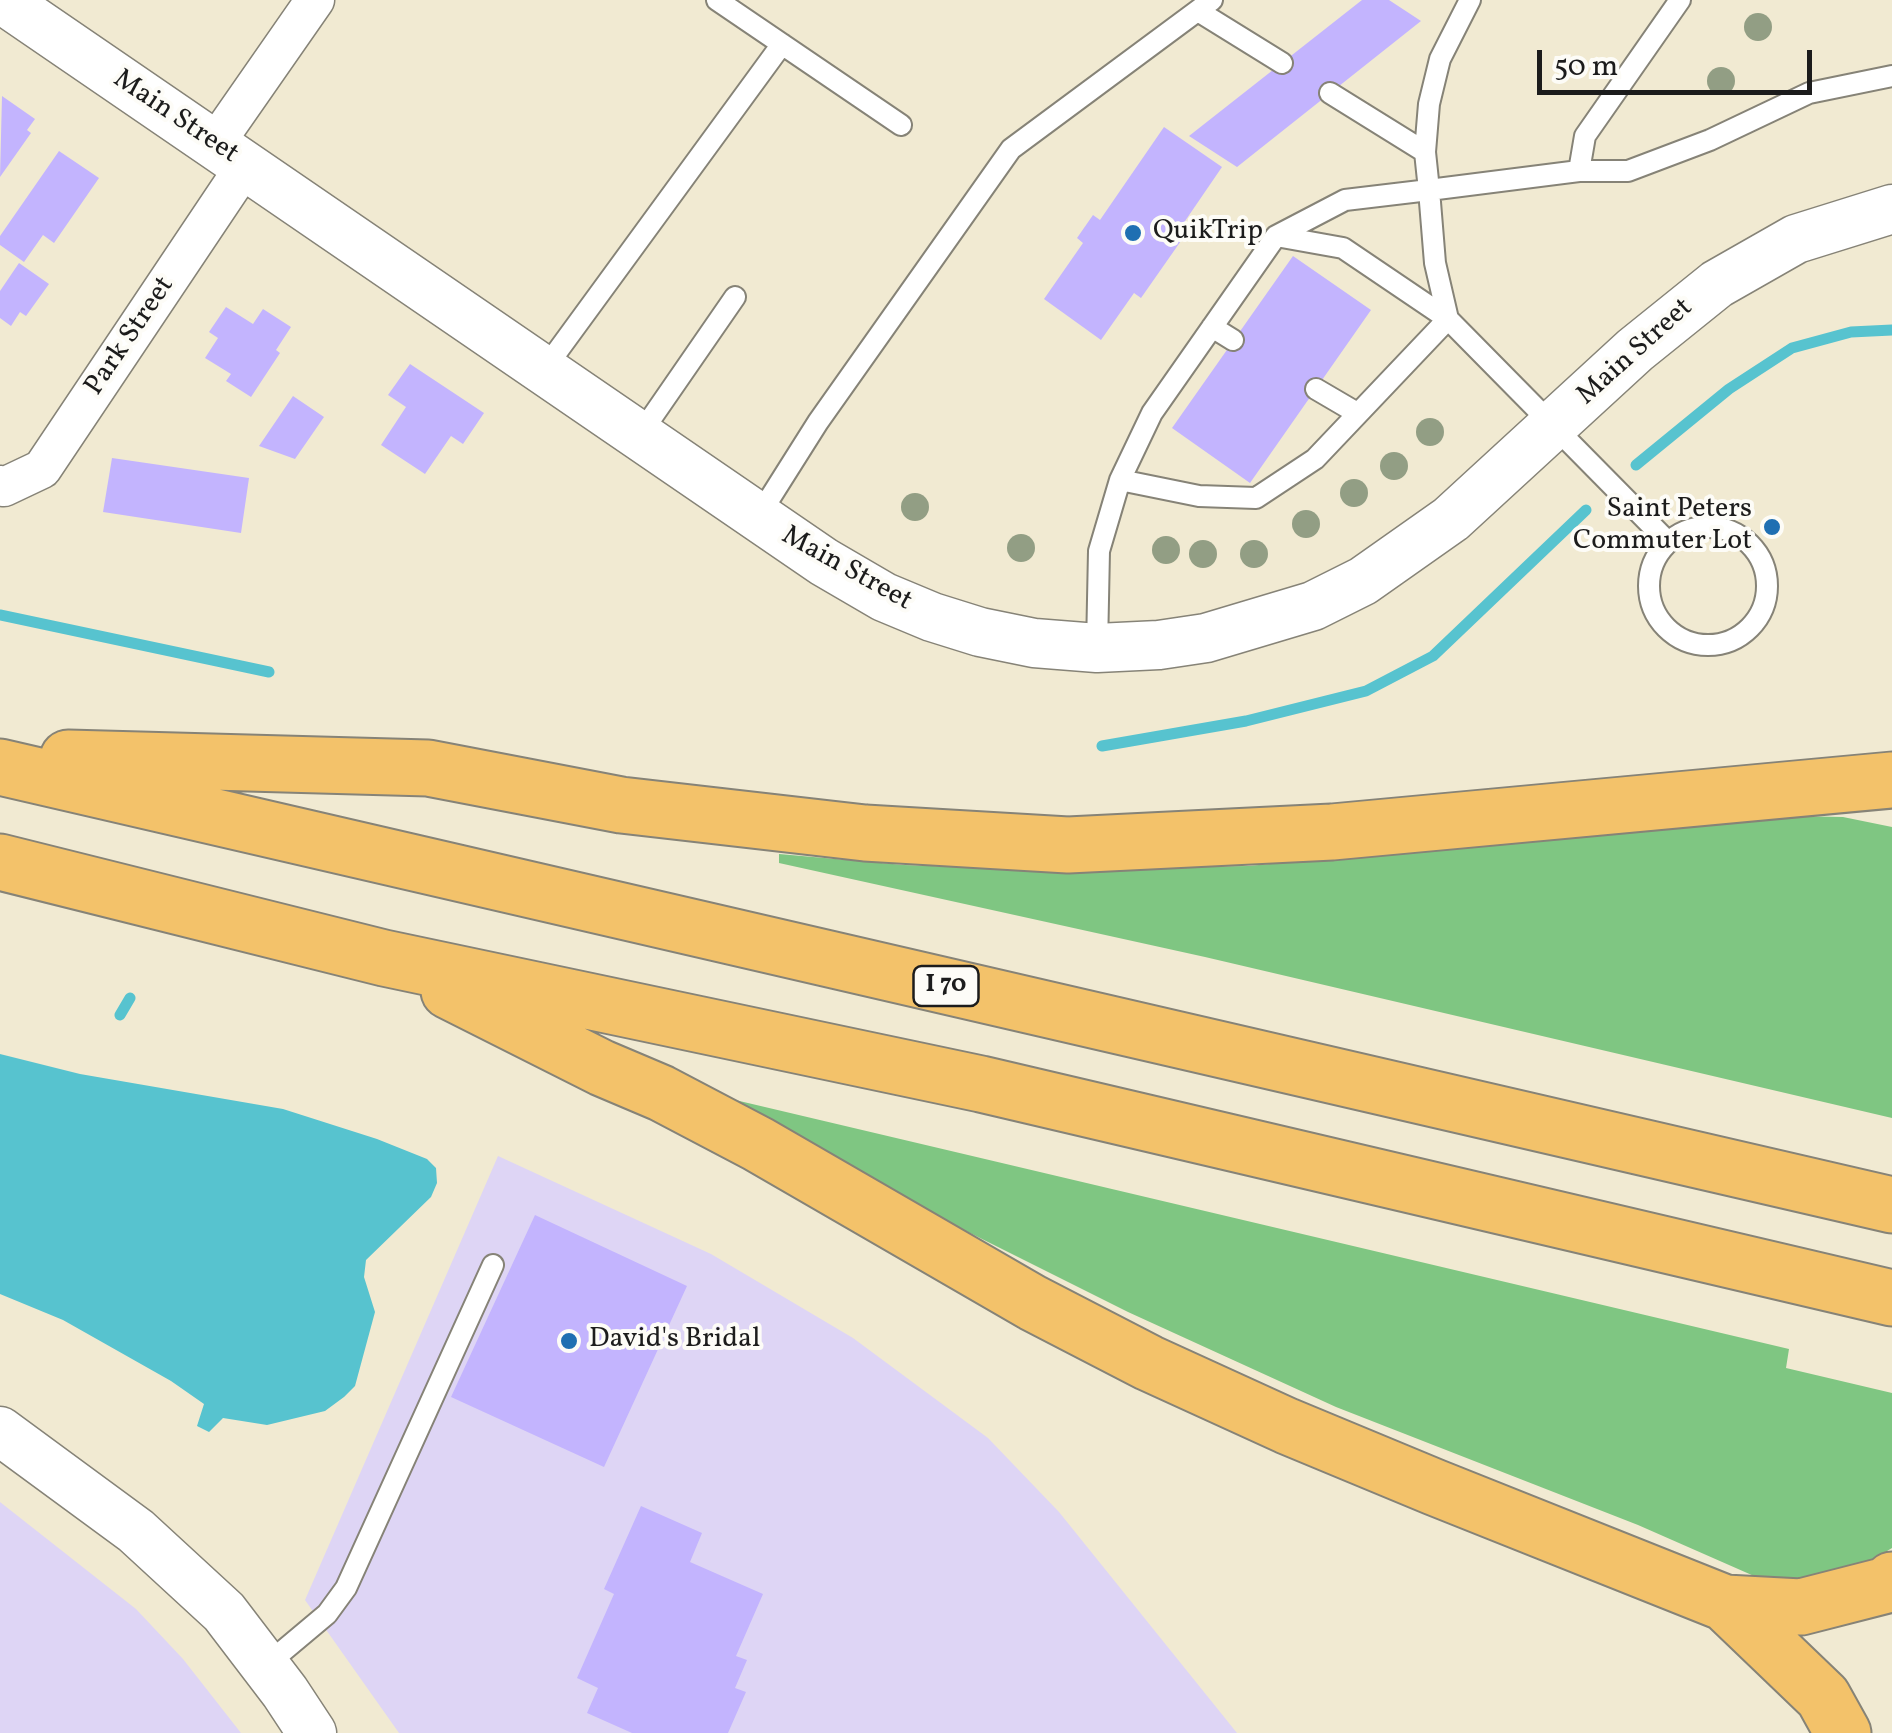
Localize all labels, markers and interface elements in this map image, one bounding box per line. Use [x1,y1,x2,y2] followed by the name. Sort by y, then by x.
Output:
[1542,30,1817,92] scale bar
[1554,46,1618,88] text: 50 m
[106,64,244,172] street label: Main Street
[1153,216,1263,250] place label: QuikTrip
[1122,222,1144,244] marker: QuikTrip
[79,271,183,403] street label: Park Street
[1571,292,1701,414] street label: Main Street
[1573,494,1752,560] place label: Saint Peters Commuter Lot
[1761,516,1783,538] marker: Saint Peters Commuter Lot
[775,520,917,620] street label: Main Street
[914,966,978,1006] road number: I 70
[589,1324,760,1358] place label: David's Bridal
[558,1330,580,1352] marker: David's Bridal

